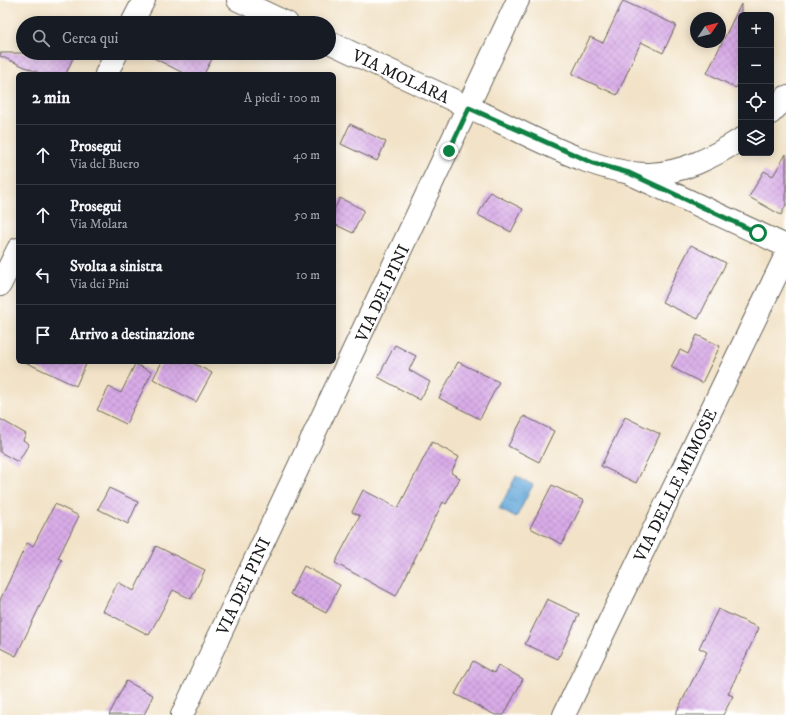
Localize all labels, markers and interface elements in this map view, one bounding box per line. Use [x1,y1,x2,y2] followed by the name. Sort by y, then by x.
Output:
[690,12,726,48] north arrow
[738,12,774,156] map controls
[738,12,774,48] button: +
[16,16,336,60] search box
[30,27,52,49] icon: search
[62,29,118,48] text: Cerca qui
[347,44,453,109] street label: VIA MOLARA
[738,48,774,84] button: −
[738,84,774,120] button: locate
[32,87,70,109] text: 2 min
[244,90,320,106] text: A piedi · 100 m
[738,120,774,156] button: layers
[70,137,121,156] text: Prosegui
[440,142,458,160] route end
[32,144,54,166] icon: ahead
[293,147,320,163] text: 40 m
[70,156,139,172] text: Via del Buero
[70,197,121,216] text: Prosegui
[32,204,54,226] icon: ahead
[294,207,320,223] text: 50 m
[70,216,128,232] text: Via Molara
[749,224,767,242] route start
[350,241,415,347] street label: VIA DEI PINI
[70,257,162,276] text: Svolta a sinistra
[32,264,54,286] icon: left
[296,267,320,283] text: 10 m
[70,276,129,292] text: Via dei Pini
[32,324,54,346] icon: arrive
[70,325,194,344] text: Arrivo a destinazione
[629,405,723,567] street label: VIA DELLE MIMOSE
[211,534,276,640] street label: VIA DEI PINI

